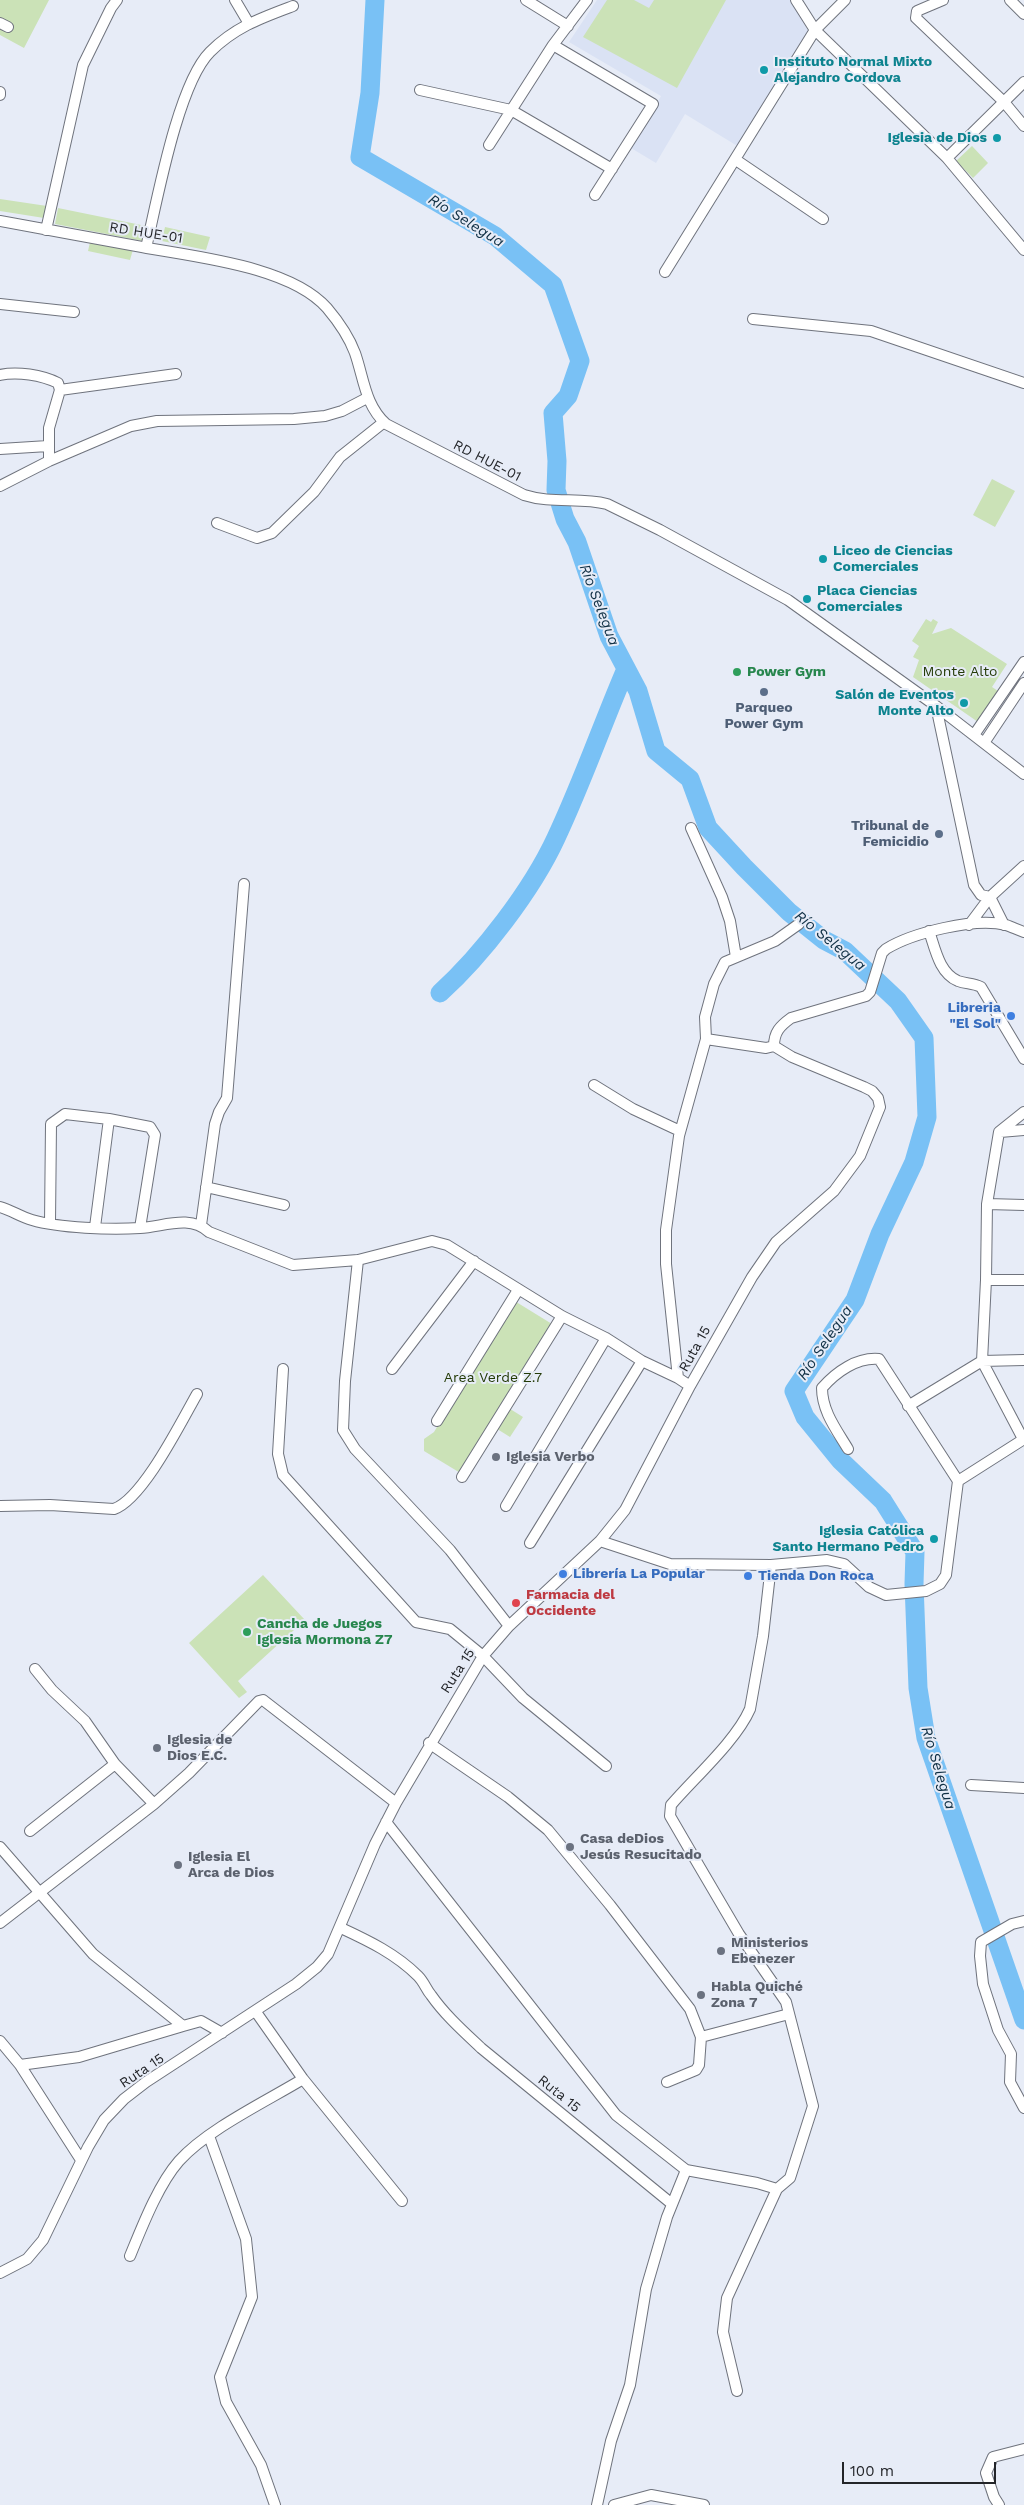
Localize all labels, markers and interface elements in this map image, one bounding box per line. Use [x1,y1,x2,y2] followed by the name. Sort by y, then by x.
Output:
[774,54,932,86] place label: Instituto Normal Mixto Alejandro Cordova
[758,64,770,76] marker: Instituto Normal Mixto Alejandro Cordova
[888,130,987,146] place label: Iglesia de Dios
[991,132,1003,144] marker: Iglesia de Dios
[425,191,507,251] water label: Río Selegua
[108,219,184,247] street label: RD HUE-01
[450,437,524,485] street label: RD HUE-01
[833,543,953,576] place label: Liceo de Ciencias Comerciales
[817,553,829,565] marker: Liceo de Ciencias Comerciales
[575,562,623,648] water label: Río Selegua
[817,583,917,616] place label: Placa Ciencias Comerciales
[801,593,813,605] marker: Placa Ciencias Comerciales
[747,664,826,680] place label: Power Gym
[922,664,998,680] park label: Monte Alto
[731,666,743,678] marker: Power Gym
[758,686,770,698] marker: Parqueo Power Gym
[835,687,954,720] place label: Salón de Eventos Monte Alto
[958,697,970,709] marker: Salón de Eventos Monte Alto
[724,700,804,732] place label: Parqueo Power Gym
[851,818,929,850] place label: Tribunal de Femicidio
[933,828,945,840] marker: Tribunal de Femicidio
[791,907,869,975] water label: Río Selegua
[947,1000,1001,1032] place label: Libreria "El Sol"
[1005,1010,1017,1022] marker: Libreria "El Sol"
[794,1302,856,1384] water label: Río Selegua
[676,1323,714,1375] street label: Ruta 15
[444,1370,542,1386] park label: Area Verde Z.7
[506,1449,595,1465] place label: Iglesia Verbo
[490,1451,502,1463] marker: Iglesia Verbo
[773,1523,924,1555] place label: Iglesia Católica Santo Hermano Pedro
[928,1533,940,1545] marker: Iglesia Católica Santo Hermano Pedro
[573,1566,705,1582] place label: Librería La Popular
[557,1568,569,1580] marker: Librería La Popular
[758,1568,874,1584] place label: Tienda Don Roca
[742,1570,754,1582] marker: Tienda Don Roca
[526,1587,615,1620] place label: Farmacia del Occidente
[510,1597,522,1609] marker: Farmacia del Occidente
[257,1616,392,1648] place label: Cancha de Juegos Iglesia Mormona Z7
[241,1626,253,1638] marker: Cancha de Juegos Iglesia Mormona Z7
[437,1645,479,1697] street label: Ruta 15
[917,1724,959,1812] water label: Río Selegua
[167,1732,232,1764] place label: Iglesia de Dios E.C.
[151,1742,163,1754] marker: Iglesia de Dios E.C.
[580,1831,702,1864] place label: Casa deDios Jesús Resucitado
[564,1841,576,1853] marker: Casa deDios Jesús Resucitado
[188,1849,274,1881] place label: Iglesia El Arca de Dios
[172,1859,184,1871] marker: Iglesia El Arca de Dios
[731,1935,808,1968] place label: Ministerios Ebenezer
[715,1945,727,1957] marker: Ministerios Ebenezer
[711,1979,803,2011] place label: Habla Quiché Zona 7
[695,1989,707,2001] marker: Habla Quiché Zona 7
[117,2050,167,2092] street label: Ruta 15
[534,2072,584,2116] street label: Ruta 15
[844,2452,998,2484] scale bar
[850,2462,894,2480] text: 100 m

